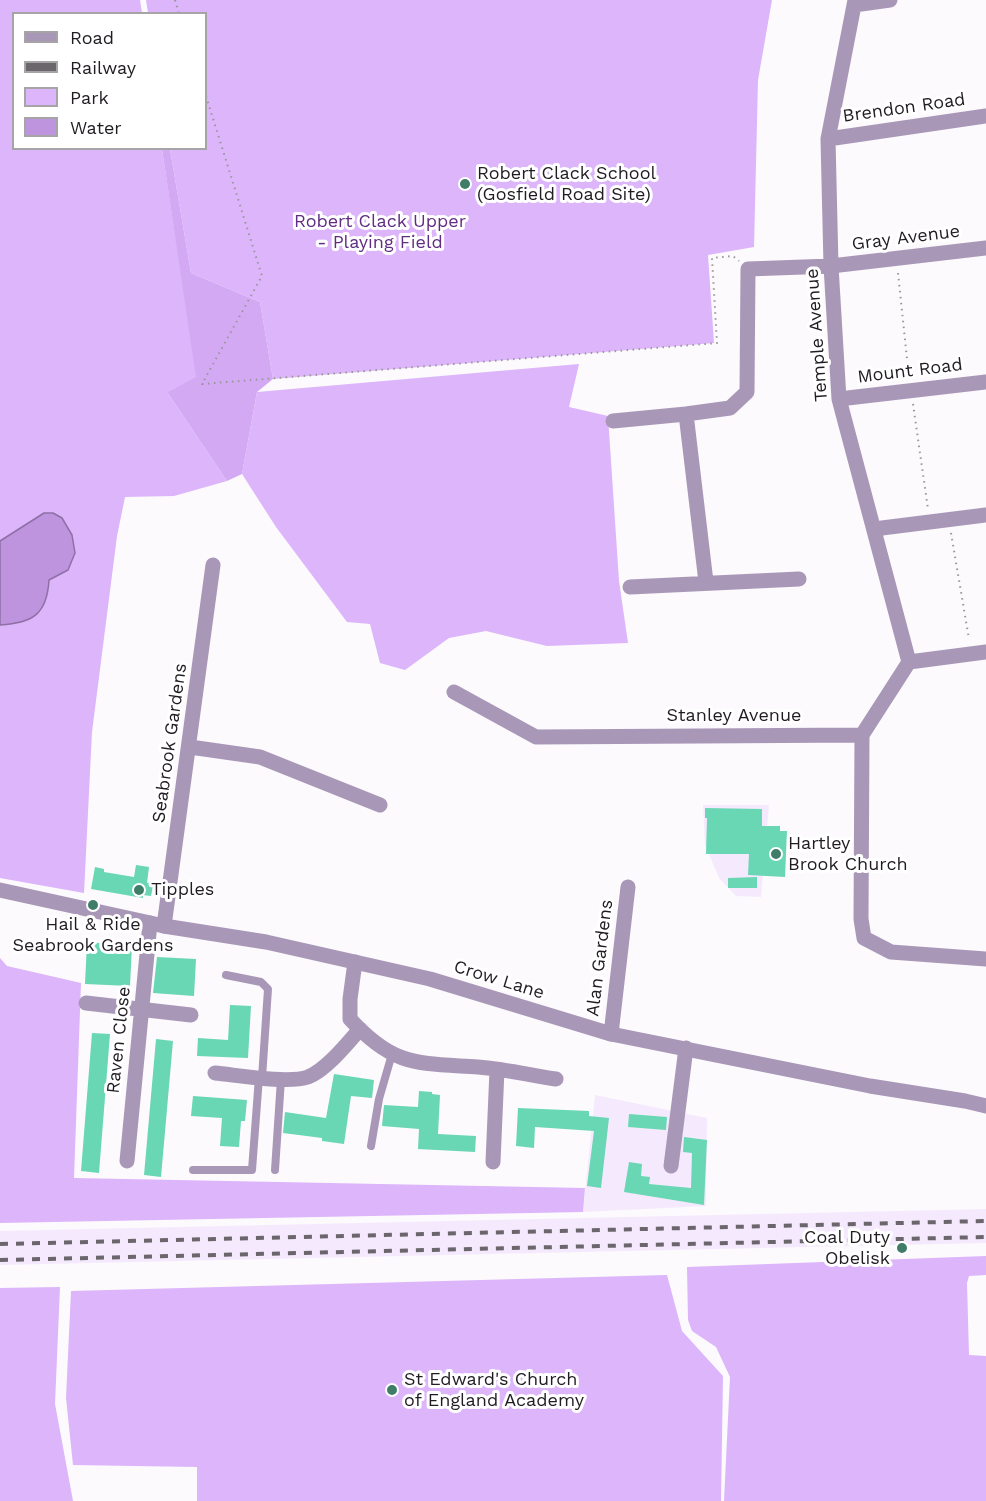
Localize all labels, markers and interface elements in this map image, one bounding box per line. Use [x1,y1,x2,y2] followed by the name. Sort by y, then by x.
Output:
[12,12,207,150] legend
[70,27,114,48] text: Road
[70,57,136,78] text: Railway
[70,87,109,108] text: Park
[841,89,967,127] street label: Brendon Road
[70,117,122,138] text: Water
[477,163,656,206] place label: Robert Clack School (Gosfield Road Site)
[458,177,472,191] marker: Robert Clack School (Gosfield Road Site)
[294,211,466,254] park label: Robert Clack Upper - Playing Field
[851,221,961,255] street label: Gray Avenue
[802,268,832,402] street label: Temple Avenue
[856,354,964,388] street label: Mount Road
[148,662,192,824] street label: Seabrook Gardens
[667,705,801,727] street label: Stanley Avenue
[788,833,908,876] place label: Hartley Brook Church
[769,847,783,861] marker: Hartley Brook Church
[151,879,214,901] place label: Tipples
[132,883,146,897] marker: Tipples
[86,898,100,912] marker: Hail & Ride Seabrook Gardens
[582,898,618,1018] street label: Alan Gardens
[13,914,173,956] place label: Hail & Ride Seabrook Gardens
[451,956,547,1004] street label: Crow Lane
[103,985,135,1095] street label: Raven Close
[804,1227,890,1270] place label: Coal Duty Obelisk
[895,1241,909,1255] marker: Coal Duty Obelisk
[404,1369,584,1412] place label: St Edward's Church of England Academy
[385,1383,399,1397] marker: St Edward's Church of England Academy

